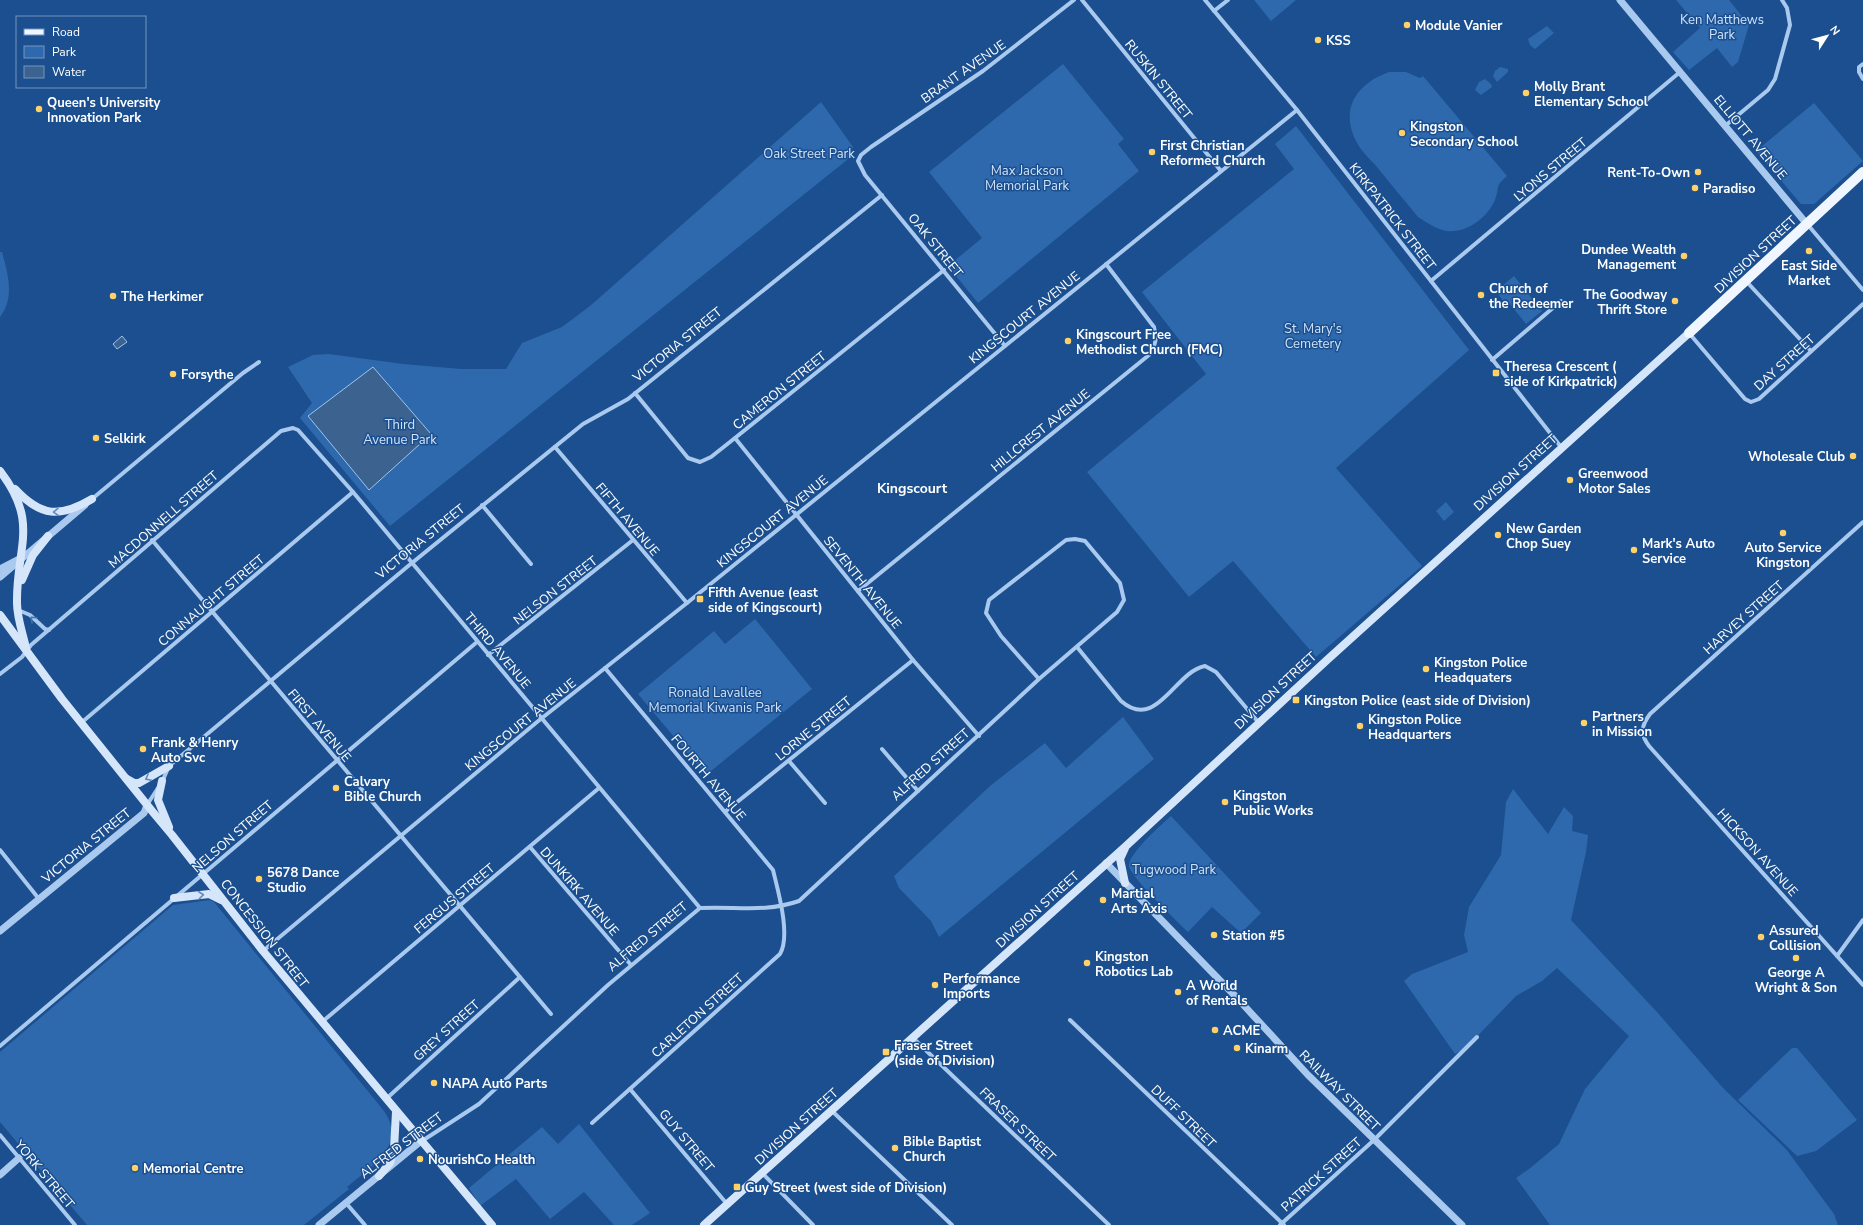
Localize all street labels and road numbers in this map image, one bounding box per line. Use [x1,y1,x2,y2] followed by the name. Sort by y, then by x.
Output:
[918,36,1010,108] street label: BRANT AVENUE
[1120,36,1196,123] street label: RUSKIN STREET
[1709,91,1791,184] street label: ELLIOTT AVENUE
[1510,134,1591,206] street label: LYONS STREET
[1345,159,1440,274] street label: KIRKPATRICK STREET
[904,210,967,282] street label: OAK STREET
[1711,212,1801,298] street label: DIVISION STREET
[965,267,1084,368] street label: KINGSCOURT AVENUE
[628,303,726,387] street label: VICTORIA STREET
[1750,330,1819,395] street label: DAY STREET
[729,347,830,434] street label: CAMERON STREET
[987,385,1094,476] street label: HILLCREST AVENUE
[1470,430,1561,515] street label: DIVISION STREET
[105,467,223,573] street label: MACDONNELL STREET
[713,471,832,572] street label: KINGSCOURT AVENUE
[591,479,663,560] street label: FIFTH AVENUE
[371,500,469,584] street label: VICTORIA STREET
[819,532,905,633] street label: SEVENTH AVENUE
[154,551,269,651] street label: CONNAUGHT STREET
[510,552,602,629] street label: NELSON STREET
[1700,577,1788,659] street label: HARVEY STREET
[460,609,535,693] street label: THIRD AVENUE
[1231,648,1321,734] street label: DIVISION STREET
[461,674,580,775] street label: KINGSCOURT AVENUE
[283,685,355,766] street label: FIRST AVENUE
[772,692,856,765] street label: LORNE STREET
[887,724,974,805] street label: ALFRED STREET
[667,731,750,825] street label: FOURTH AVENUE
[188,796,277,877] street label: NELSON STREET
[37,804,135,888] street label: VICTORIA STREET
[1713,805,1802,901] street label: HICKSON AVENUE
[536,843,623,940] street label: DUNKIRK AVENUE
[410,859,499,938] street label: FERGUS STREET
[992,867,1083,952] street label: DIVISION STREET
[216,875,313,992] street label: CONCESSION STREET
[604,898,692,976] street label: ALFRED STREET
[648,969,748,1062] street label: CARLETON STREET
[409,996,484,1065] street label: GREY STREET
[1295,1046,1384,1135] street label: RAILWAY STREET
[1147,1081,1220,1152] street label: DUFF STREET
[751,1084,842,1169] street label: DIVISION STREET
[975,1084,1060,1166] street label: FRASER STREET
[655,1105,718,1176] street label: GUY STREET
[356,1108,447,1183] street label: ALFRED STREET
[1277,1133,1366,1216] street label: PATRICK STREET
[10,1136,78,1213] street label: YORK STREET

